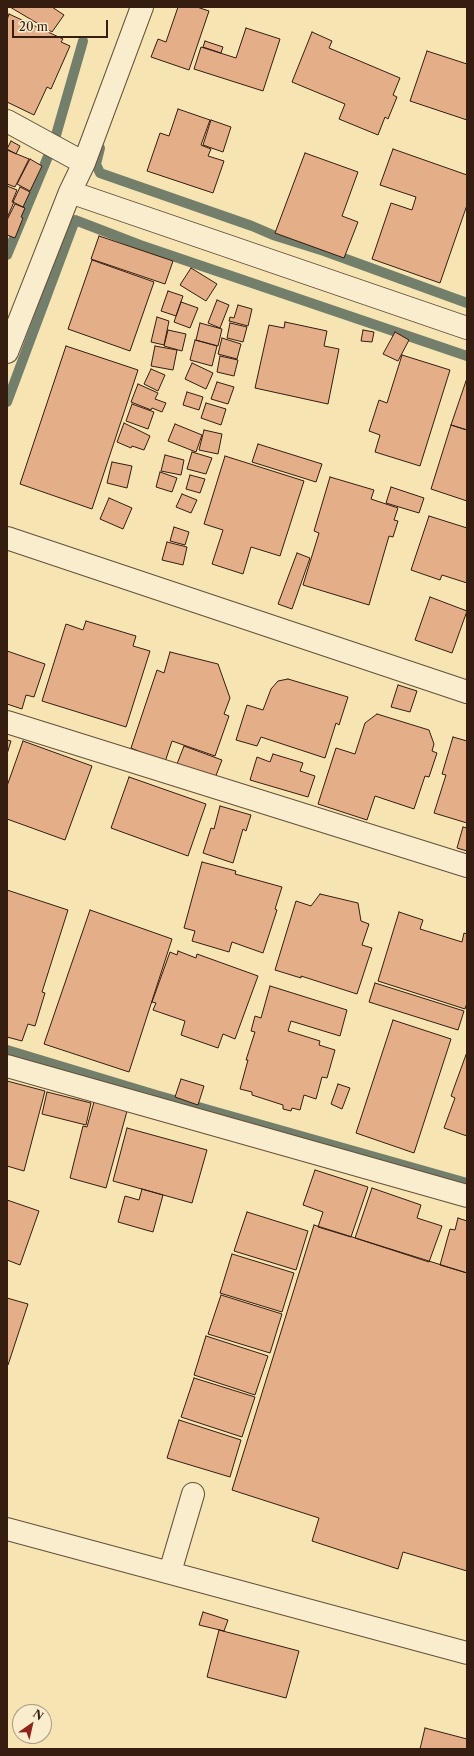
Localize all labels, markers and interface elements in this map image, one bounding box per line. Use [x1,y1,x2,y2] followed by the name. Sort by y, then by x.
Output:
[14,12,110,38] scale bar
[19,19,48,34] text: 20 m
[12,1704,52,1744] north arrow
[30,1706,46,1723] text: N

